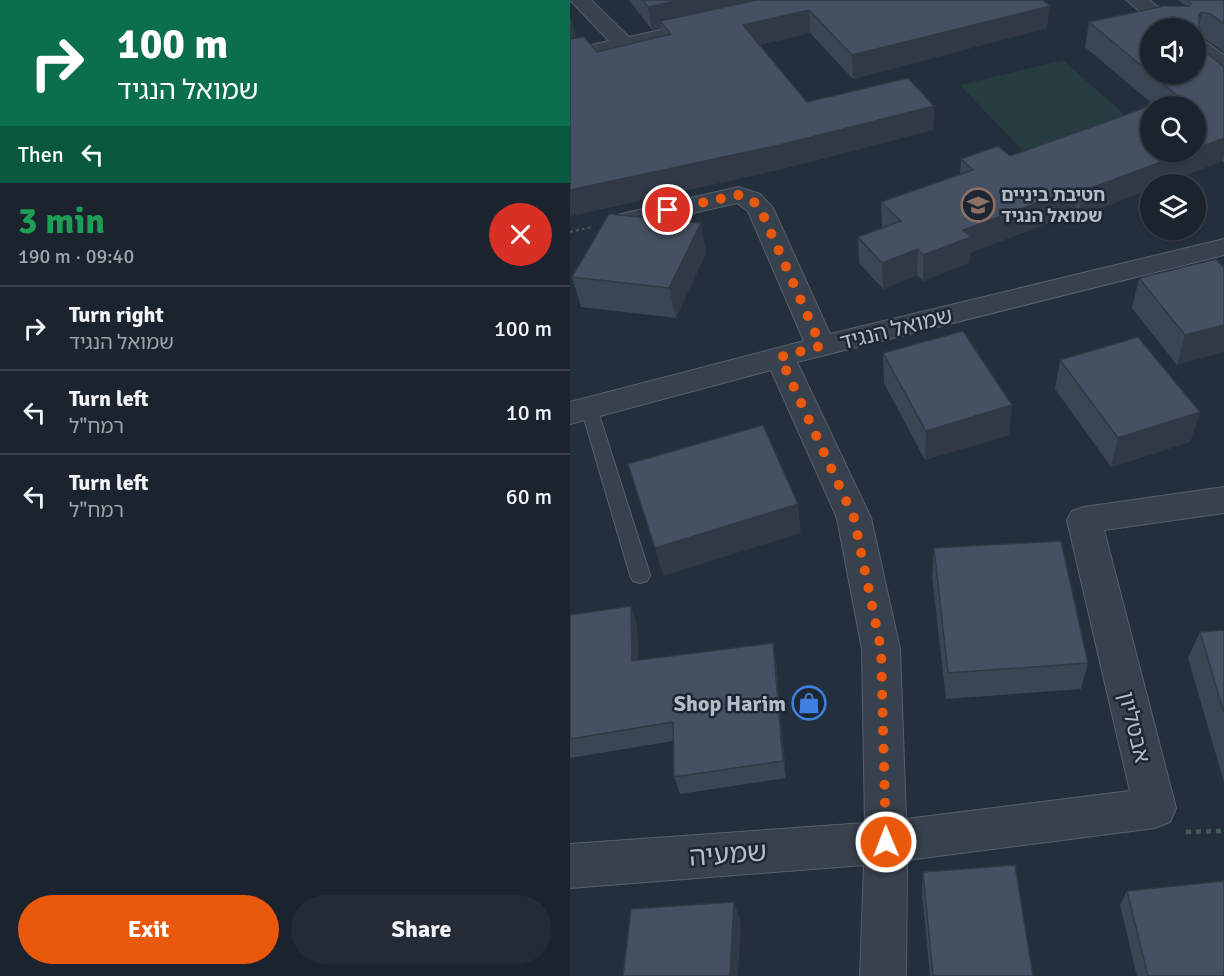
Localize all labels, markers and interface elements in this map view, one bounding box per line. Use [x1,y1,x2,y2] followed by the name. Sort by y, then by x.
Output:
[1140,18,1206,240] map controls
[1140,18,1206,84] button: sound
[117,19,228,70] text: 100 m
[18,24,96,102] icon: right
[117,74,259,107] text: שמואל הנגיד
[1140,96,1206,162] button: search
[76,138,109,171] icon: left
[18,141,64,168] text: Then
[1140,174,1206,240] button: layers
[642,184,693,235] pin
[1001,184,1106,227] place label: חטיבת ביניים שמואל הנגיד
[960,187,996,223] school or university icon: חטיבת ביניים שמואל הנגיד
[651,193,684,226] icon: arrive
[18,199,105,244] text: 3 min
[489,203,552,266] button: close
[18,244,134,269] text: 190 m · 09:40
[69,301,164,328] text: Turn right
[837,301,955,356] street label: שמואל הנגיד
[18,312,51,345] icon: right
[494,315,552,342] text: 100 m
[69,330,174,355] text: שמואל הנגיד
[69,385,149,412] text: Turn left
[18,396,51,429] icon: left
[506,399,552,426] text: 10 m
[69,414,124,439] text: רמח"ל
[69,469,149,496] text: Turn left
[18,480,51,513] icon: left
[506,483,552,510] text: 60 m
[69,498,124,523] text: רמח"ל
[791,685,827,721] shop icon: Shop Harim
[1113,689,1156,766] street label: אבטליון
[674,690,786,717] place label: Shop Harim
[854,810,918,874] position arrow
[688,835,768,874] street label: שמעיה
[18,895,279,964] button: Exit
[291,895,552,964] button: Share

